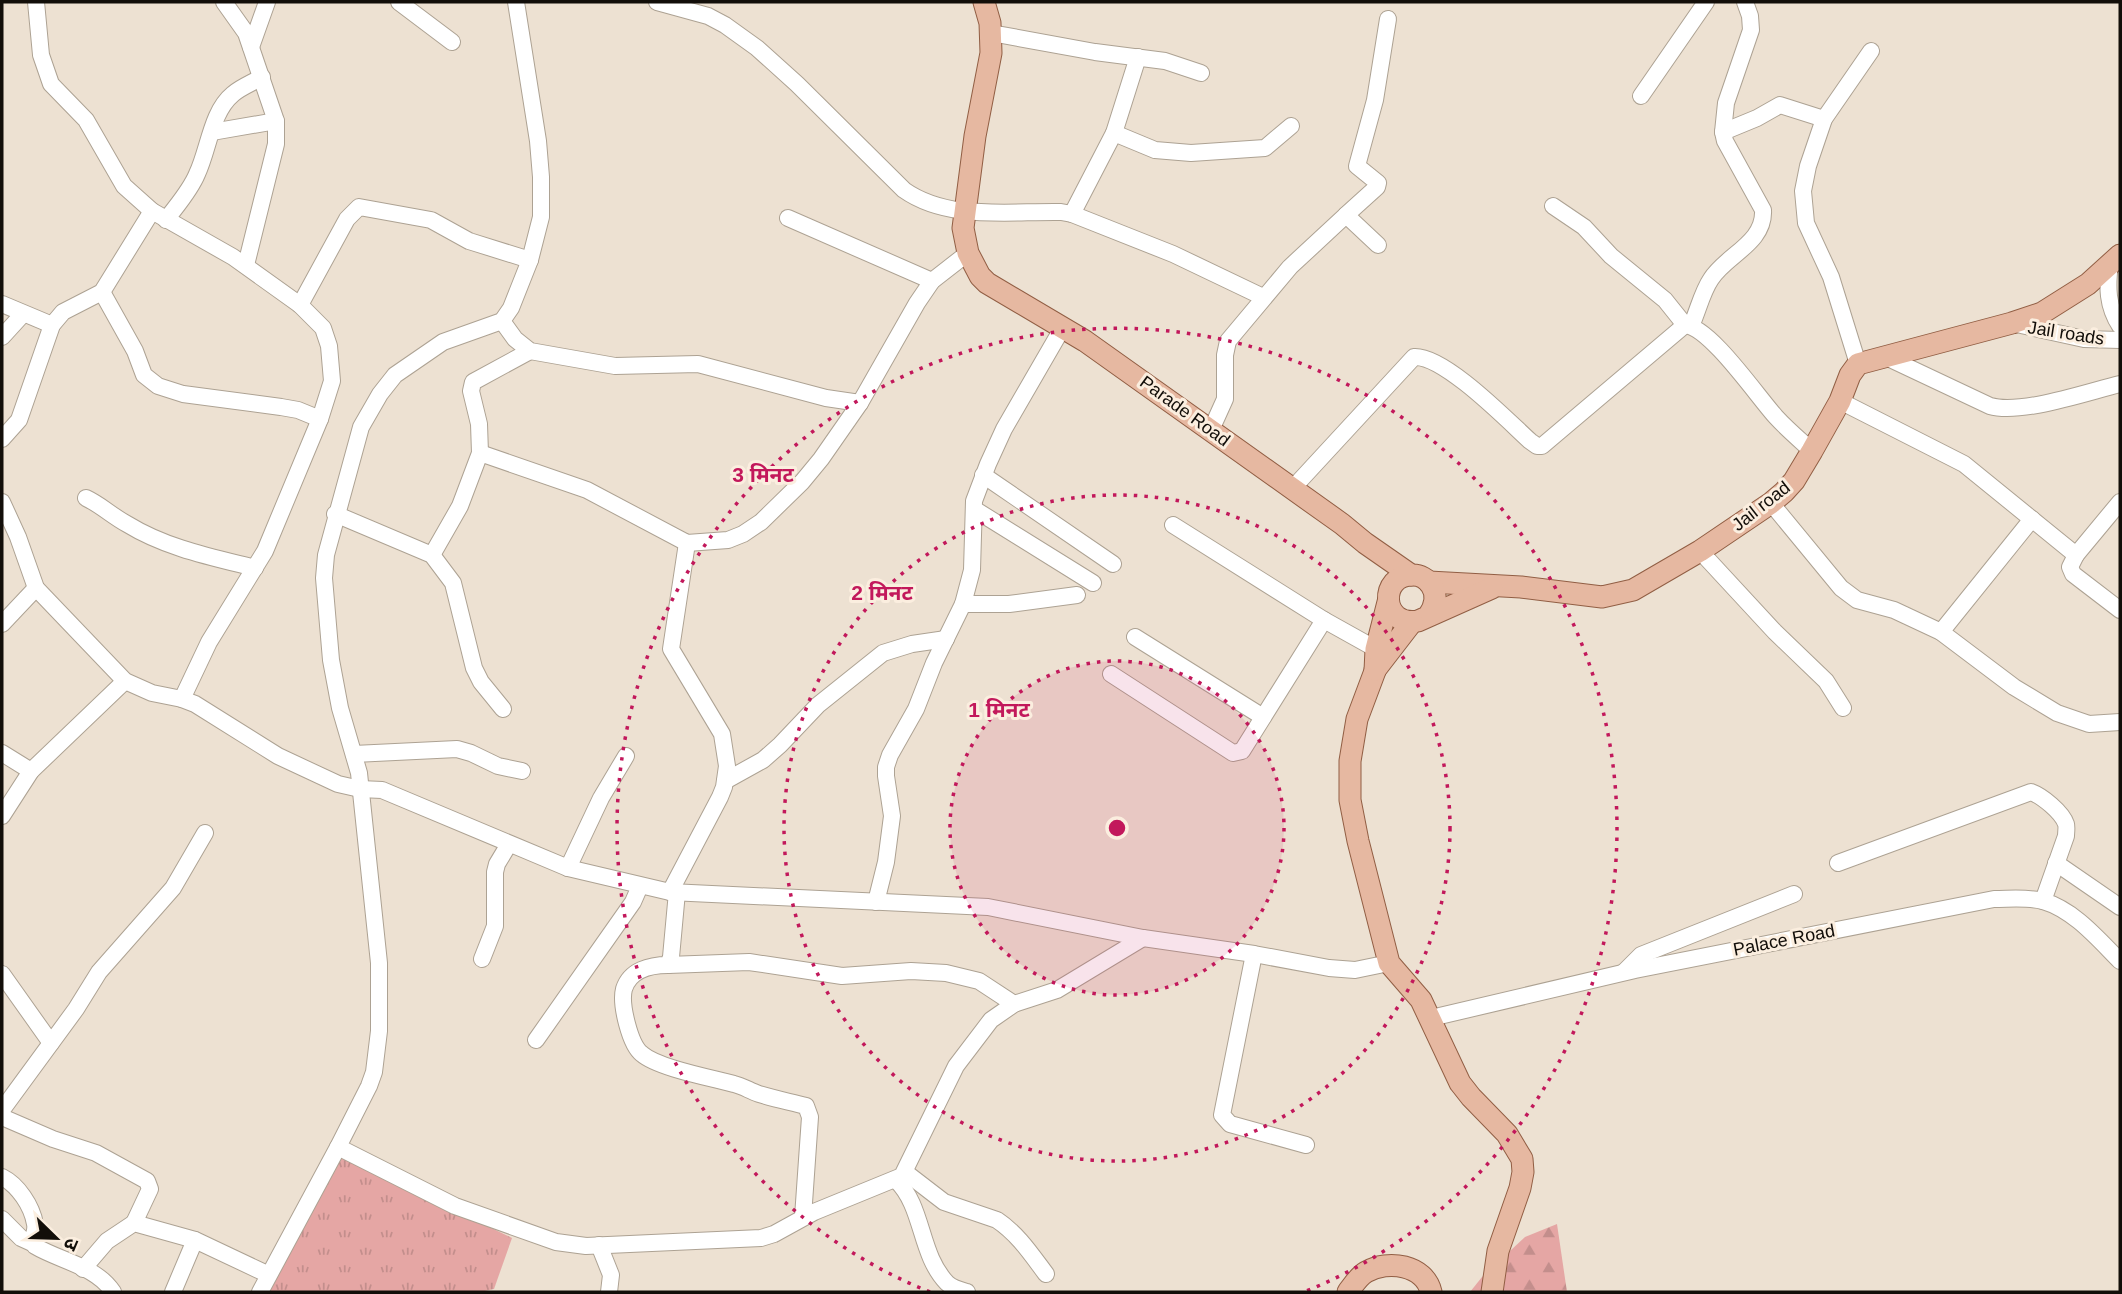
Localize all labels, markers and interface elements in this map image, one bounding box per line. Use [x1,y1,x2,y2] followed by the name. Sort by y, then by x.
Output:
[2026,317,2106,349] street label: Jail roads
[1136,372,1234,450] street label: Parade Road
[732,463,794,486] text: 3 मिनट
[1728,477,1794,535] street label: Jail road
[851,581,913,604] text: 2 मिनट
[968,698,1030,721] text: 1 मिनट
[1105,816,1129,840] centre of rings
[1731,920,1837,960] street label: Palace Road
[21,1203,91,1273] north arrow
[59,1235,83,1254] text: उ

